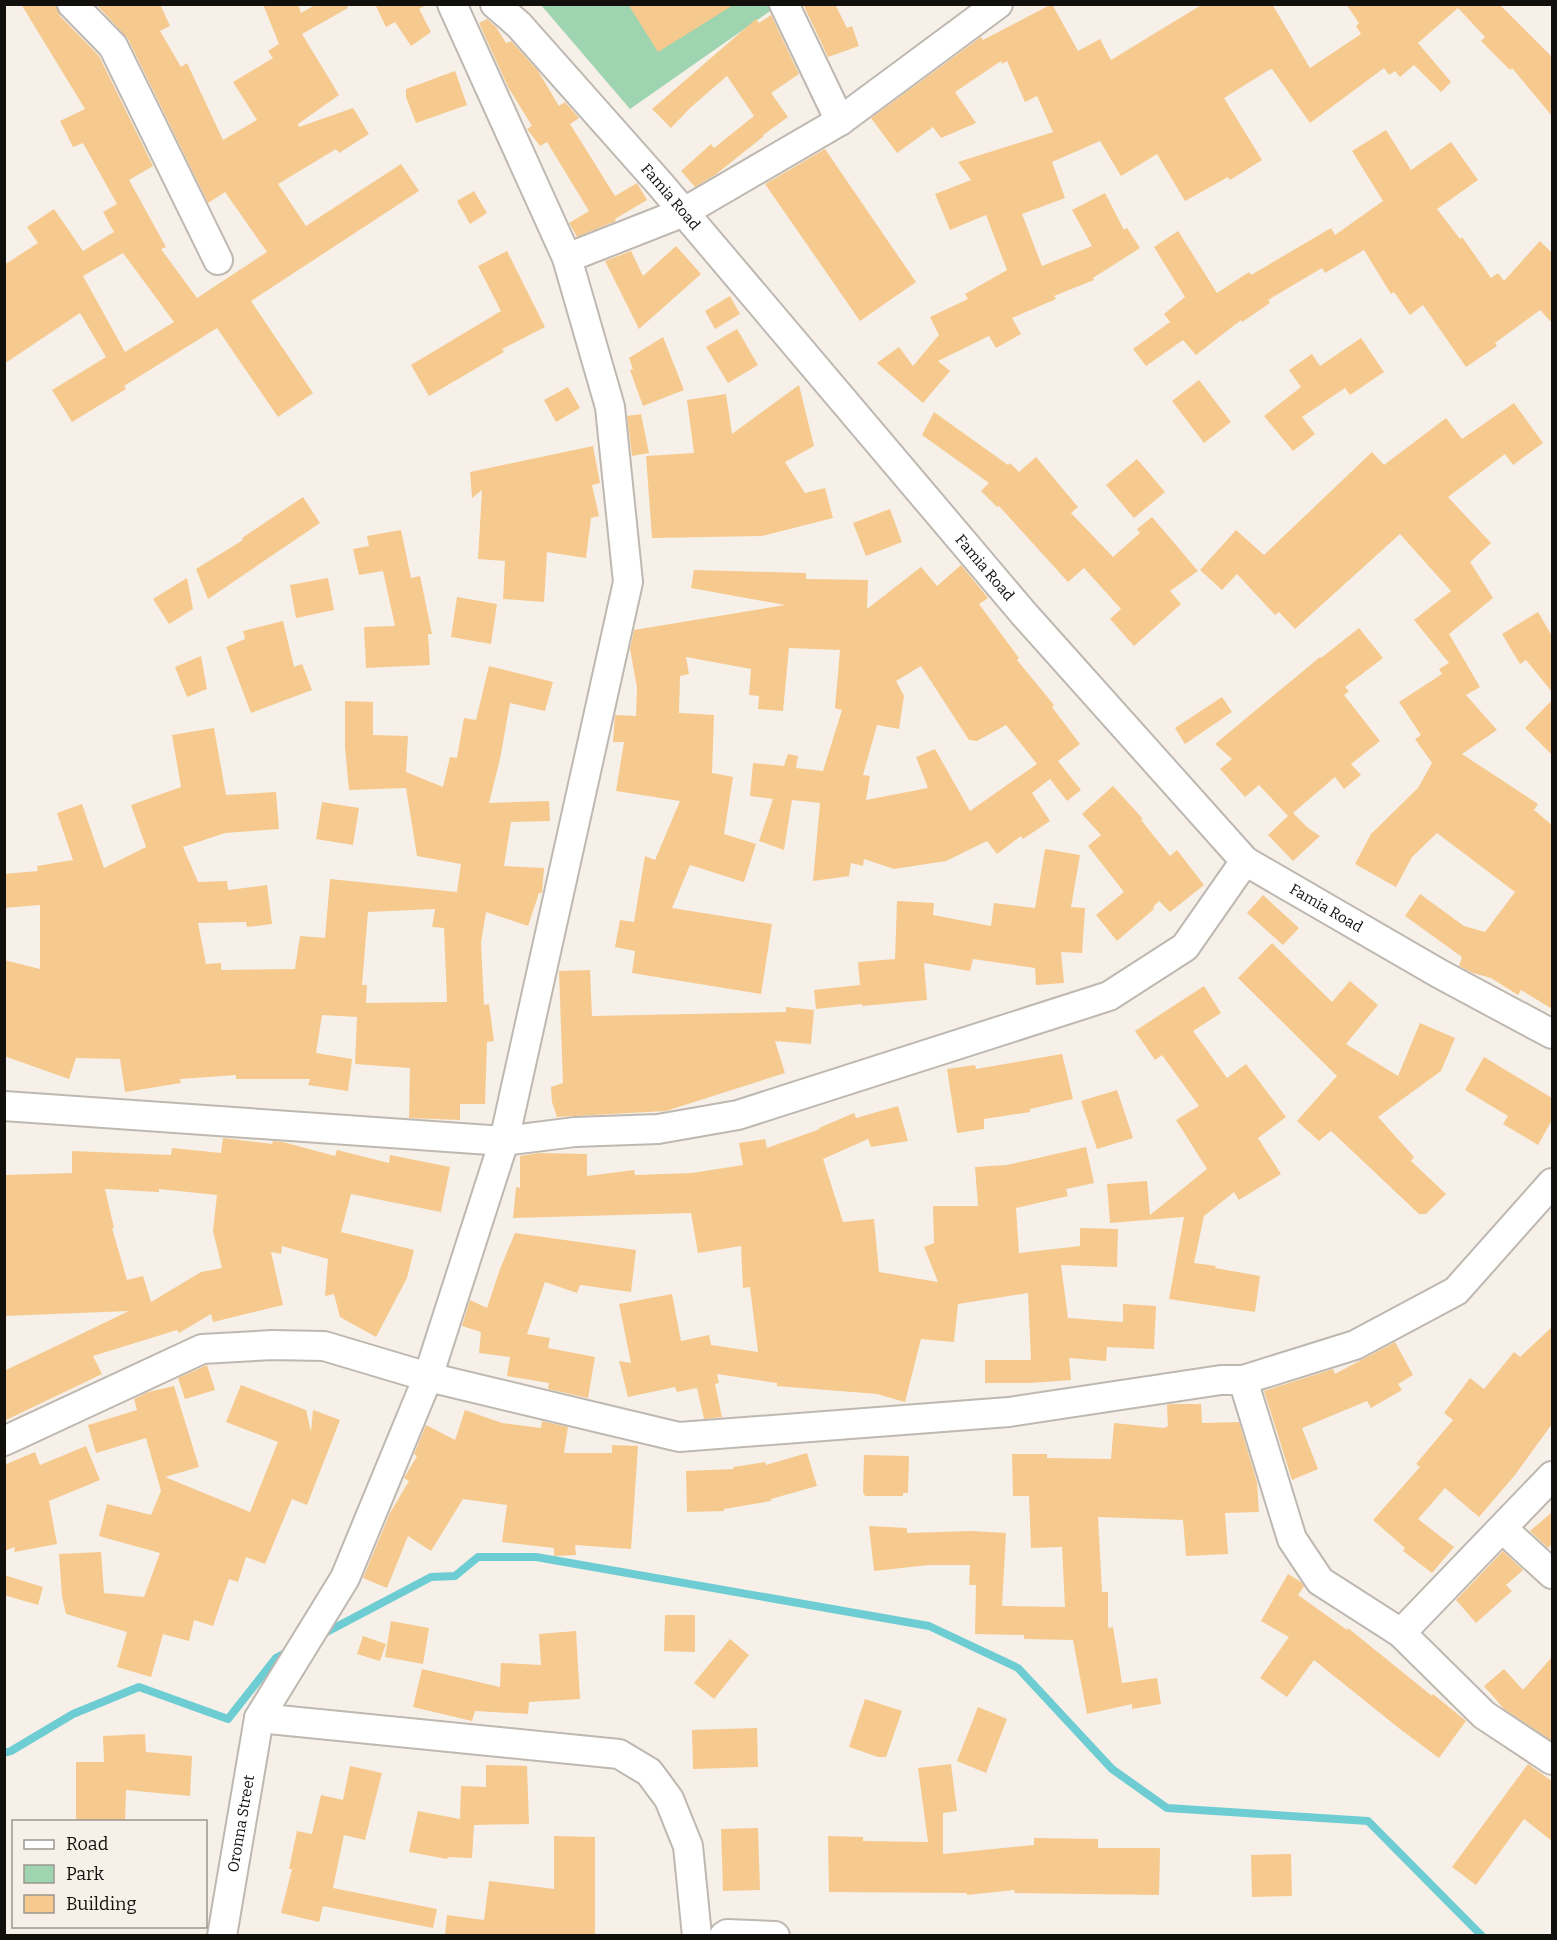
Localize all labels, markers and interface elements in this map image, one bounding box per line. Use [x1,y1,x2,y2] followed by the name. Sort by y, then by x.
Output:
[637,160,704,234] street label: Famia Road
[952,531,1018,605] street label: Famia Road
[1286,880,1366,936] street label: Famia Road
[224,1773,258,1874] street label: Oronna Street
[12,1820,207,1928] legend
[66,1833,109,1855] text: Road
[66,1863,105,1885] text: Park
[66,1893,137,1915] text: Building

